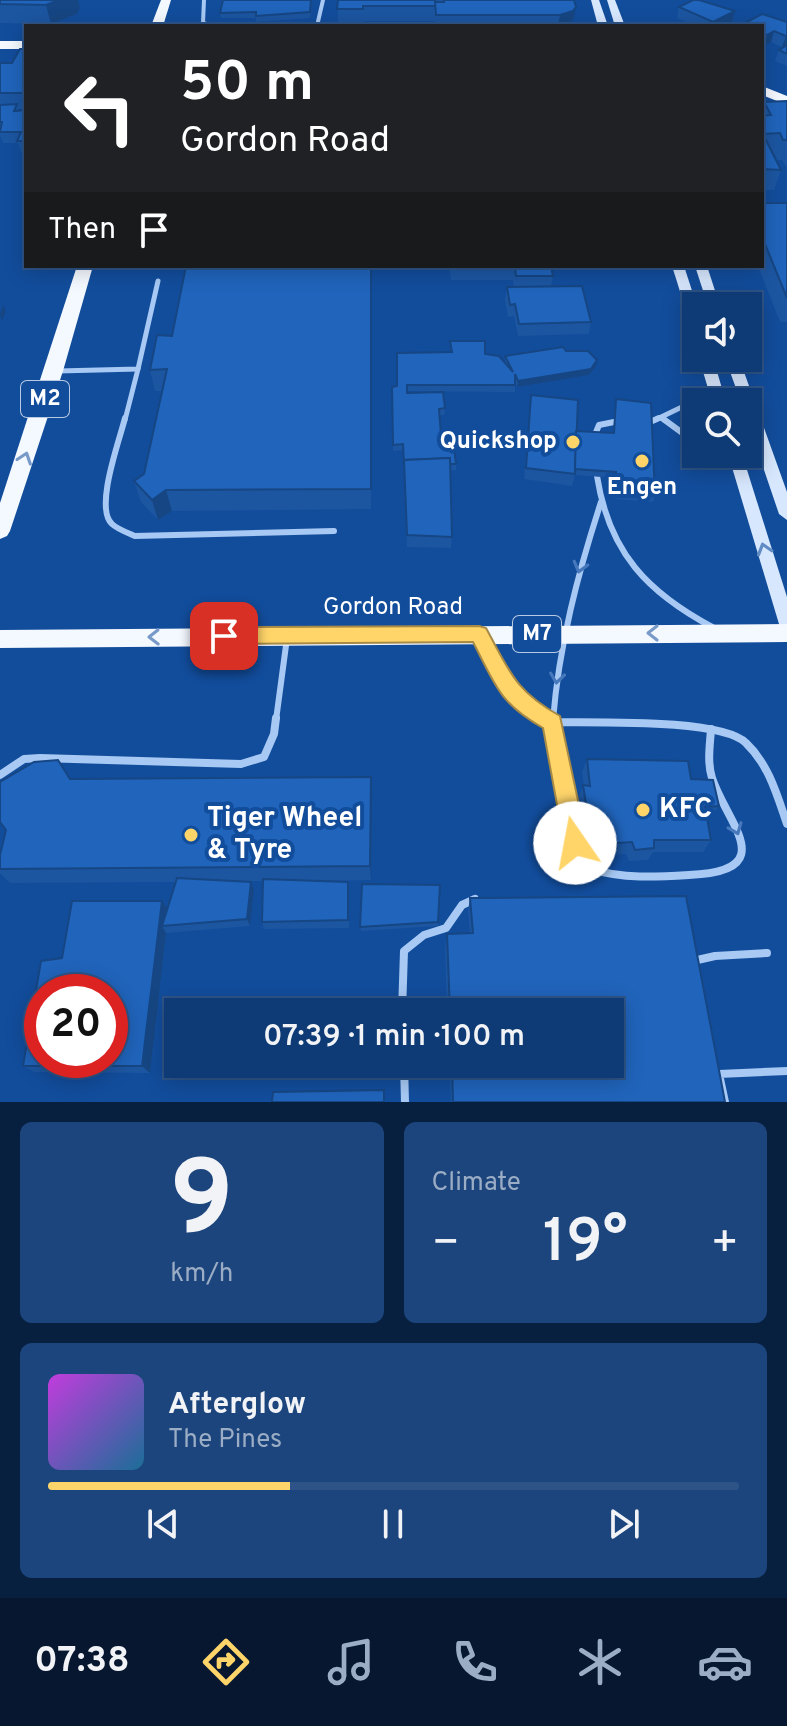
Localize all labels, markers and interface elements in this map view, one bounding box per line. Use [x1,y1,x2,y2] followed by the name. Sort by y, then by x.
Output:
[180,50,314,120] text: 50 m
[48,56,152,160] icon: left
[180,119,390,165] text: Gordon Road
[132,208,176,252] icon: arrive
[48,212,116,249] text: Then
[682,292,762,468] map controls
[682,292,762,372] button: sound
[21,381,69,417] road number: M2
[682,388,762,468] button: search
[439,427,557,457] place label: Quickshop
[564,433,582,451] marker: Quickshop
[15,451,31,465] one-way arrow
[633,452,651,470] marker: Engen
[607,473,677,503] place label: Engen
[757,543,773,556] one-way arrow
[573,560,590,574] one-way arrow
[323,593,463,623] street label: Gordon Road
[190,602,258,670] pin
[202,614,246,658] icon: arrive
[513,616,561,652] road number: M7
[646,625,659,642] one-way arrow
[147,628,160,645] one-way arrow
[549,671,566,685] one-way arrow
[659,792,712,828] place label: KFC
[207,801,362,869] place label: Tiger Wheel & Tyre
[533,801,617,885] position arrow
[634,801,652,819] marker: KFC
[726,821,743,835] one-way arrow
[182,826,200,844] marker: Tiger Wheel & Tyre
[24,974,128,1078] speed limit sign: 20
[263,1019,525,1056] text: 07:39 · 1 min · 100 m
[170,1140,234,1272] text: 9
[432,1167,521,1200] text: Climate
[543,1207,628,1283] text: 19°
[432,1217,460,1273] text: −
[711,1217,739,1273] text: +
[170,1258,233,1291] text: km/h
[168,1387,306,1424] text: Afterglow
[168,1424,282,1457] text: The Pines
[141,1502,185,1546] icon: previous
[371,1502,415,1546] icon: pause
[602,1502,646,1546] icon: next
[198,1634,254,1690] icon: directions
[323,1634,379,1690] icon: music
[447,1634,503,1690] icon: phone
[572,1634,628,1690] icon: climate
[697,1634,753,1690] icon: car
[34,1639,130,1685] text: 07:38

